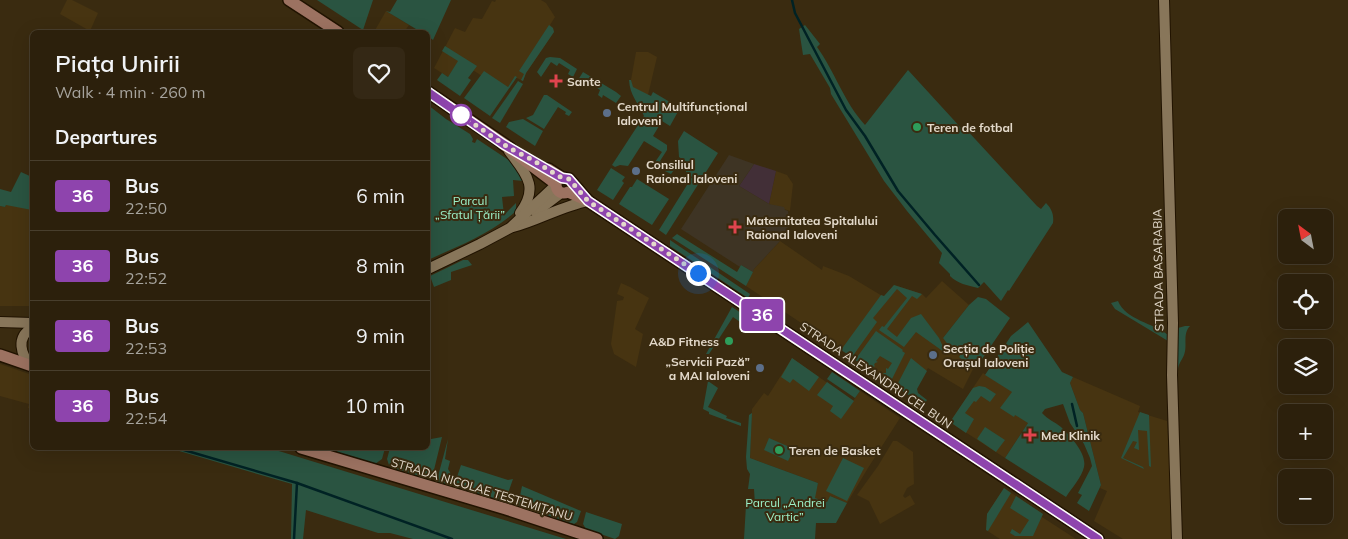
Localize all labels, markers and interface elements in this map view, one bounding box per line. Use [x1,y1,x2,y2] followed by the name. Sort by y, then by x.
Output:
[353,47,405,99] button: heart
[55,48,180,78] text: Piața Unirii
[549,74,563,88] marker: Sante
[567,74,601,89] place label: Sante
[55,82,206,102] text: Walk · 4 min · 260 m
[617,99,747,128] place label: Centrul Multifuncțional Ialoveni
[450,104,472,126] unlabelled marker
[601,107,613,119] marker: Centrul Multifuncțional Ialoveni
[927,120,1013,135] place label: Teren de fotbal
[911,121,923,133] marker: Teren de fotbal
[55,125,157,149] text: Departures
[646,157,737,186] place label: Consiliul Raional Ialoveni
[630,165,642,177] marker: Consiliul Raional Ialoveni
[125,174,159,198] text: Bus
[72,184,93,207] text: 36
[356,184,405,208] text: 6 min
[435,193,505,223] park label: Parcul „Sfatul Țării”
[125,198,167,218] text: 22:50
[1149,208,1167,331] street label: STRADA BASARABIA
[1278,209,1332,264] north arrow
[1278,209,1333,524] map controls
[746,213,878,242] place label: Maternitatea Spitalului Raional Ialoveni
[728,220,742,234] marker: Maternitatea Spitalului Raional Ialoveni
[125,244,159,268] text: Bus
[72,254,93,277] text: 36
[356,254,405,278] text: 8 min
[686,261,711,286] your location
[125,268,167,288] text: 22:52
[1278,274,1333,329] button: locate
[740,299,784,331] line badge: 36
[751,303,773,326] text: 36
[125,314,159,338] text: Bus
[797,318,955,432] street label: STRADA ALEXANDRU CEL BUN
[72,324,93,347] text: 36
[356,324,405,348] text: 9 min
[649,334,719,349] place label: A&D Fitness
[723,335,735,347] marker: A&D Fitness
[125,338,167,358] text: 22:53
[1278,339,1333,394] button: layers
[943,341,1035,371] place label: Secția de Poliție Orașul Ialoveni
[927,349,939,361] marker: Secția de Poliție Orașul Ialoveni
[666,354,750,383] place label: „Servicii Pază” a MAI Ialoveni
[754,362,766,374] marker: „Servicii Pază” a MAI Ialoveni
[125,384,159,408] text: Bus
[72,394,93,417] text: 36
[345,394,405,418] text: 10 min
[1278,404,1333,459] button: +
[125,408,167,428] text: 22:54
[1023,428,1037,442] marker: Med Klinik
[1041,428,1100,443] place label: Med Klinik
[789,443,881,458] place label: Teren de Basket
[773,444,785,456] marker: Teren de Basket
[389,454,575,525] street label: STRADA NICOLAE TESTEMIȚANU
[1278,469,1333,524] button: −
[745,495,825,524] park label: Parcul „Andrei Vartic”

